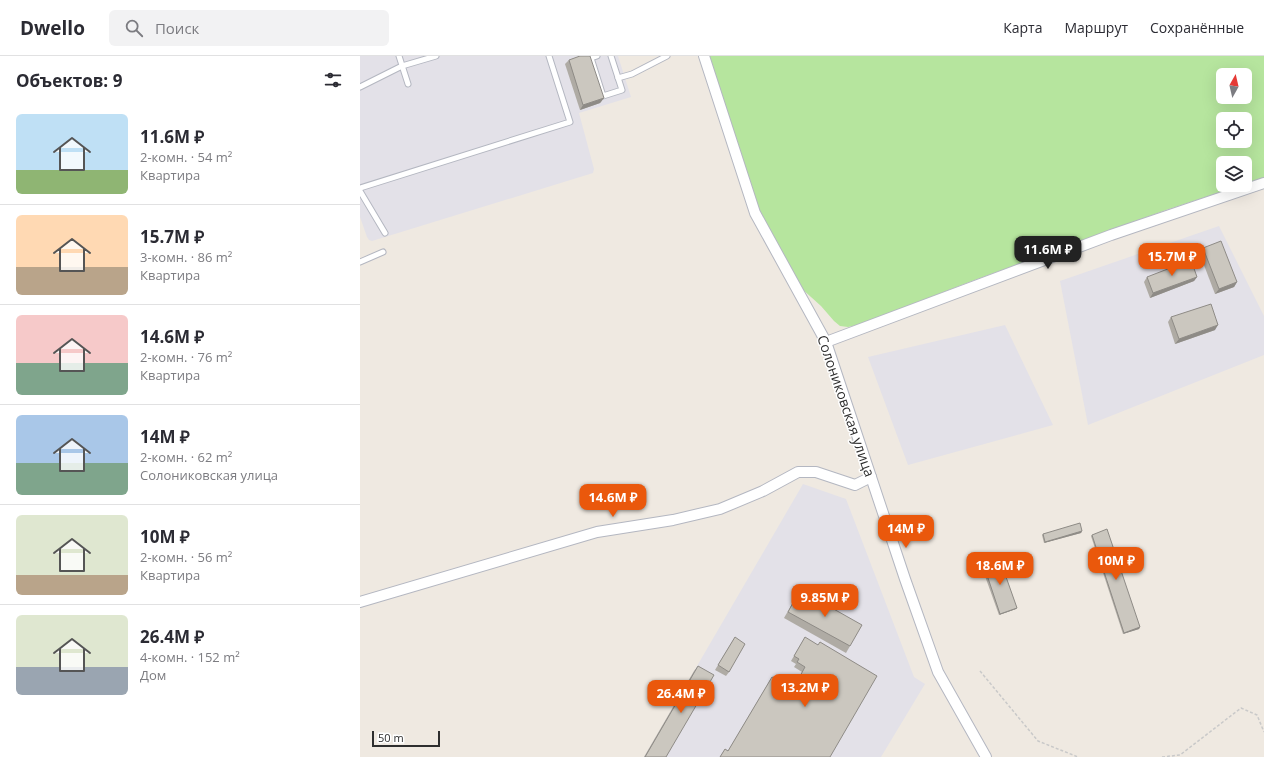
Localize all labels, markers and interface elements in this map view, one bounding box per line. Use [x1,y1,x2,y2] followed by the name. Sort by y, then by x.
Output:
[109,10,389,46] search box
[20,15,85,41] text: Dwello
[123,17,145,39] icon: search
[155,18,199,38] text: Поиск
[1003,18,1042,37] text: Карта
[1064,18,1128,37] text: Маршрут
[1150,18,1244,37] text: Сохранённые
[1216,68,1252,104] north arrow
[1216,68,1252,192] map controls
[16,69,122,92] text: Объектов: 9
[322,69,344,91] icon: filters
[1216,112,1252,148] button: locate
[140,125,204,148] text: 11.6M ₽
[48,130,96,178] icon: home
[140,148,232,166] text: 2-комн. · 54 m²
[1216,156,1252,192] button: layers
[140,166,200,184] text: Квартира
[140,225,204,248] text: 15.7M ₽
[48,231,96,279] icon: home
[1011,236,1085,270] pin: 11.6M ₽
[1023,240,1073,258] text: 11.6M ₽
[1135,243,1209,277] pin: 15.7M ₽
[1147,247,1197,265] text: 15.7M ₽
[140,248,232,266] text: 3-комн. · 86 m²
[140,266,200,284] text: Квартира
[140,325,204,348] text: 14.6M ₽
[48,331,96,379] icon: home
[813,332,880,479] street label: Солониковская улица
[140,348,232,366] text: 2-комн. · 76 m²
[140,366,200,384] text: Квартира
[140,425,190,448] text: 14M ₽
[48,431,96,479] icon: home
[140,448,232,466] text: 2-комн. · 62 m²
[140,466,278,484] text: Солониковская улица
[576,484,650,518] pin: 14.6M ₽
[588,488,638,506] text: 14.6M ₽
[878,515,934,549] pin: 14M ₽
[887,519,925,537] text: 14M ₽
[140,525,190,548] text: 10M ₽
[48,531,96,579] icon: home
[1088,547,1144,581] pin: 10M ₽
[140,548,232,566] text: 2-комн. · 56 m²
[1097,551,1135,569] text: 10M ₽
[963,552,1037,586] pin: 18.6M ₽
[975,556,1025,574] text: 18.6M ₽
[140,566,200,584] text: Квартира
[788,584,862,618] pin: 9.85M ₽
[800,588,850,606] text: 9.85M ₽
[140,625,204,648] text: 26.4M ₽
[48,631,96,679] icon: home
[140,648,240,666] text: 4-комн. · 152 m²
[140,666,166,684] text: Дом
[768,674,842,708] pin: 13.2M ₽
[780,678,830,696] text: 13.2M ₽
[644,680,718,714] pin: 26.4M ₽
[656,684,706,702] text: 26.4M ₽
[372,729,440,748] scale bar
[378,730,404,745] text: 50 m

